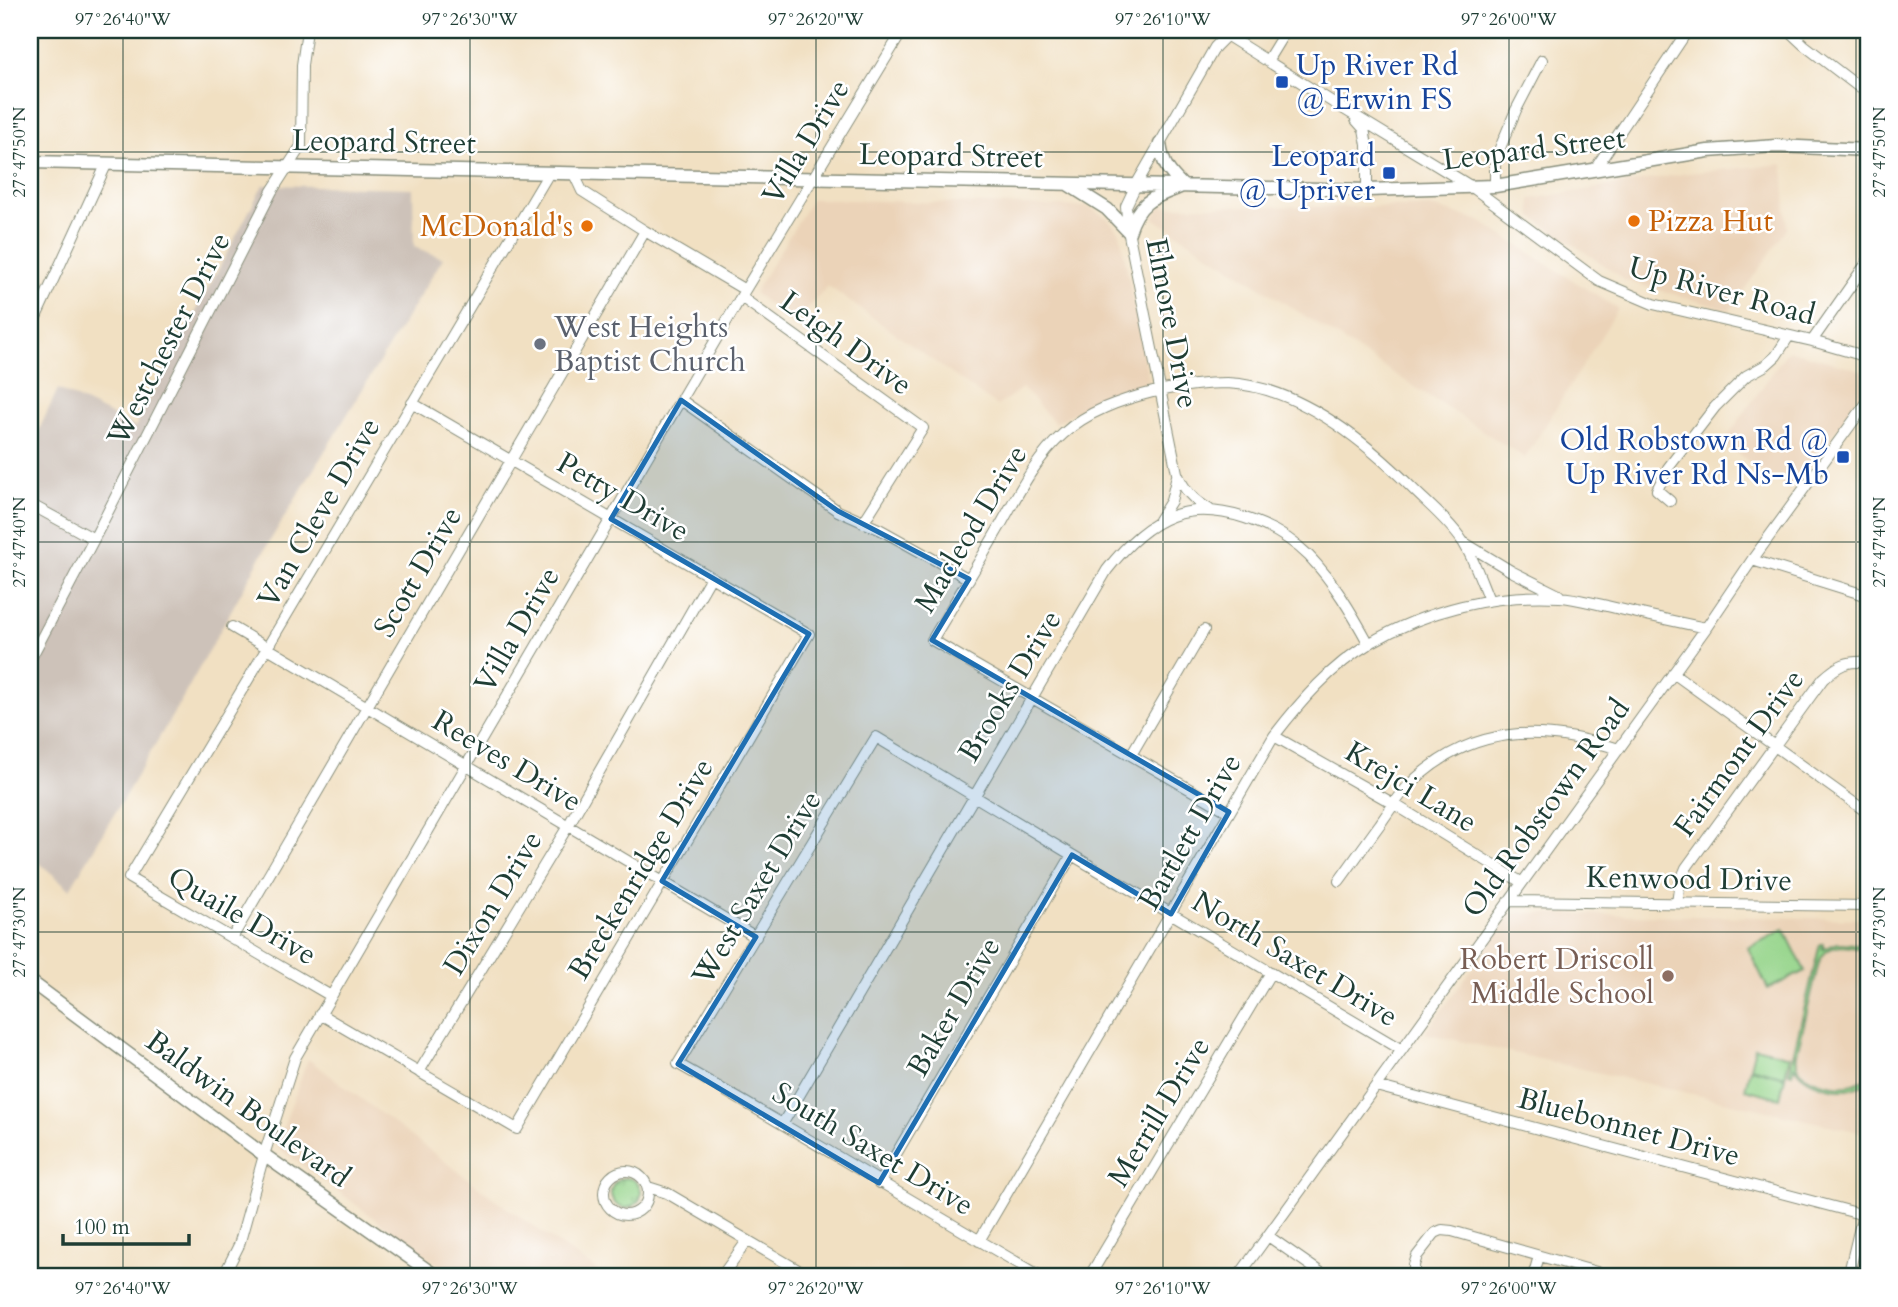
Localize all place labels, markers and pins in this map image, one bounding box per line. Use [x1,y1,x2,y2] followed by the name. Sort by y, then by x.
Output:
[1296,45,1458,120] place label: Up River Rd @ Erwin FS
[1274,74,1290,90] marker: Up River Rd @ Erwin FS
[1238,136,1375,211] place label: Leopard @ Upriver
[1381,165,1397,181] marker: Leopard @ Upriver
[1648,201,1774,242] place label: Pizza Hut
[420,206,573,247] place label: McDonald's
[1626,213,1642,229] marker: Pizza Hut
[579,218,595,234] marker: McDonald's
[553,307,746,382] place label: West Heights Baptist Church
[532,336,548,352] marker: West Heights Baptist Church
[1559,420,1829,495] place label: Old Robstown Rd @ Up River Rd Ns-Mb
[1835,449,1851,465] marker: Old Robstown Rd @ Up River Rd Ns-Mb
[1460,939,1654,1014] place label: Robert Driscoll Middle School
[1660,968,1676,984] marker: Robert Driscoll Middle School

